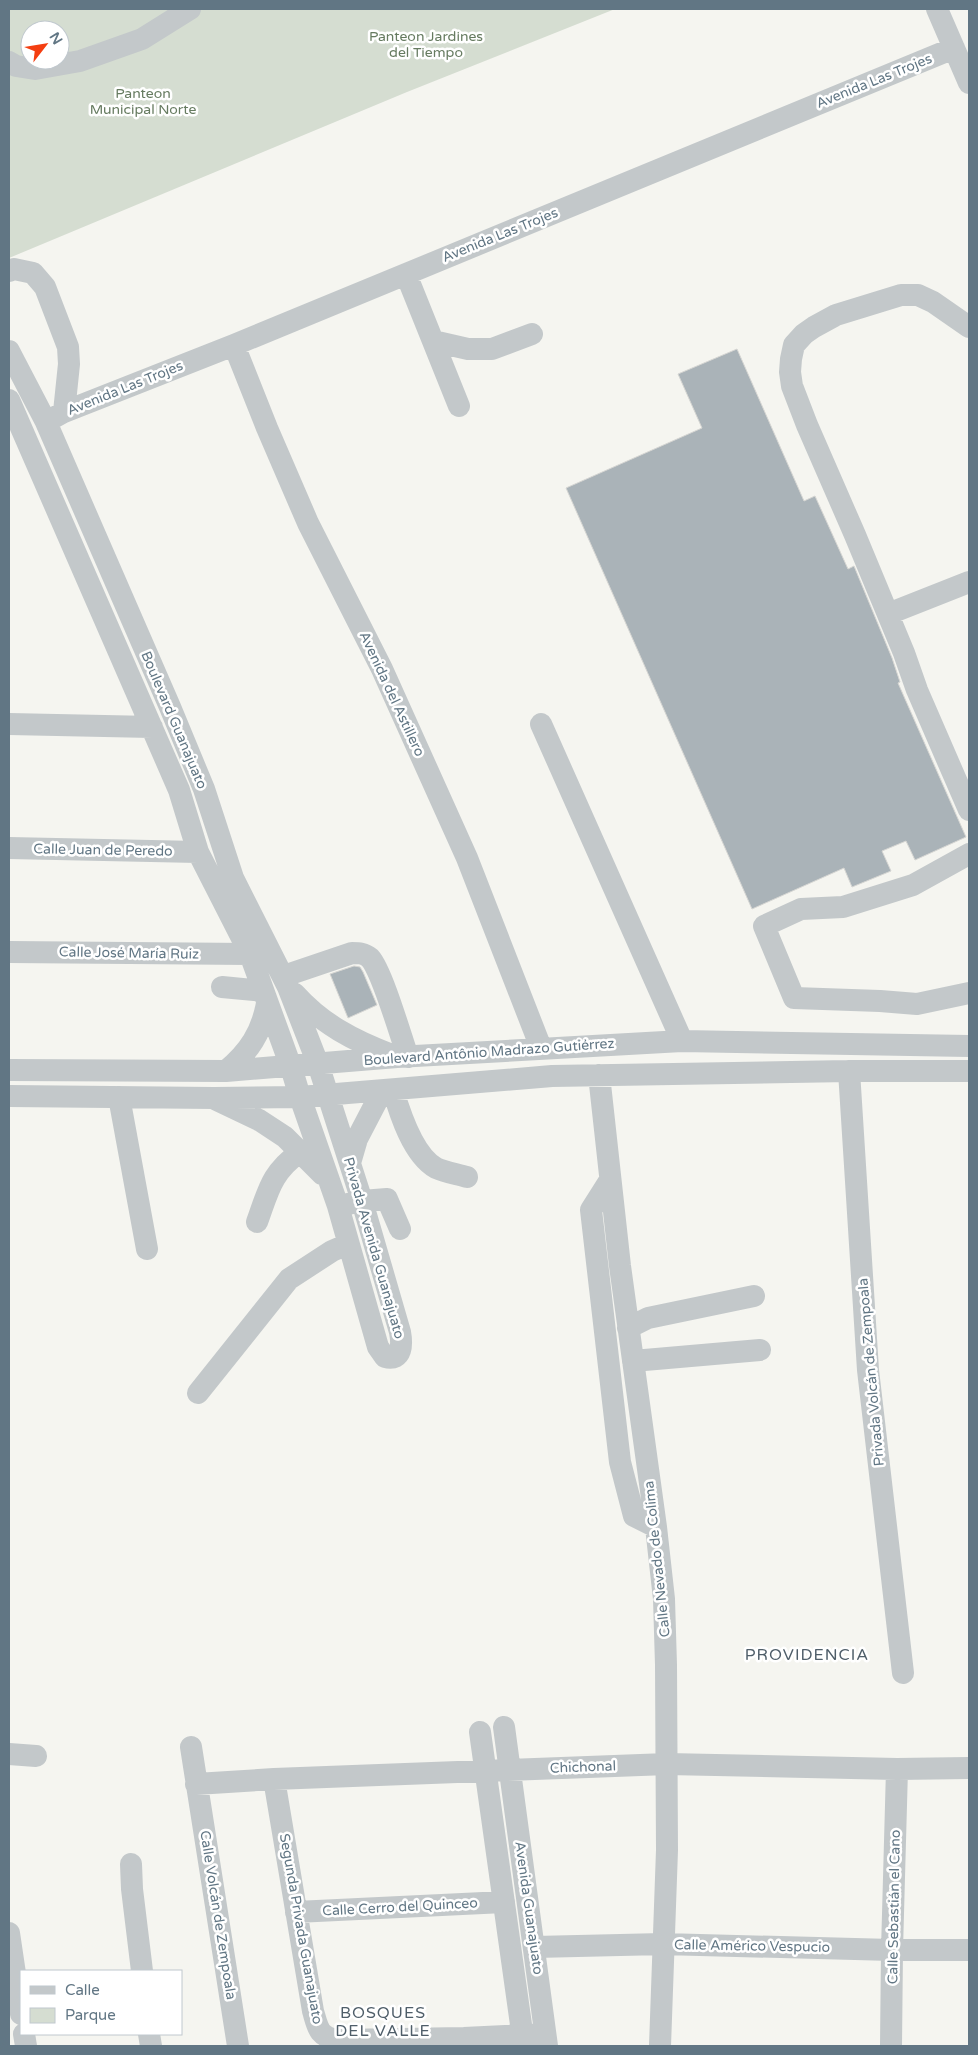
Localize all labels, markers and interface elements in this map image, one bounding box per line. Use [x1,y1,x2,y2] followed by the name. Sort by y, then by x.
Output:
[20,20,70,70] north arrow
[369,28,483,61] park label: Panteon Jardines del Tiempo
[46,29,66,48] text: N
[814,50,935,112] street label: Avenida Las Trojes
[90,85,196,118] park label: Panteon Municipal Norte
[440,204,561,266] street label: Avenida Las Trojes
[65,357,186,419] street label: Avenida Las Trojes
[356,629,428,759] street label: Avenida del Astillero
[137,649,211,791] street label: Boulevard Guanajuato
[33,840,173,860] street label: Calle Juan de Peredo
[59,943,199,963] street label: Calle José María Ruiz
[363,1035,615,1069] street label: Boulevard Antônio Madrazo Gutiérrez
[340,1155,408,1341] street label: Privada Avenida Guanajuato
[854,1277,888,1467] street label: Privada Volcán de Zempoala
[640,1480,674,1638] street label: Calle Nevado de Colima
[745,1645,869,1665] district label: PROVIDENCIA
[550,1757,616,1777] street label: Chichonal
[196,1829,240,2001] street label: Calle Volcán de Zempoala
[884,1830,904,1984] street label: Calle Sebastián el Cano
[276,1832,326,2026] street label: Segunda Privada Guanajuato
[511,1840,547,1976] street label: Avenida Guanajuato
[322,1894,478,1920] street label: Calle Cerro del Quinceo
[674,1936,830,1956] street label: Calle Américo Vespucio
[20,1970,182,2035] legend
[65,1981,100,1999] text: Calle
[335,2003,431,2041] district label: BOSQUES DEL VALLE
[65,2006,116,2024] text: Parque

